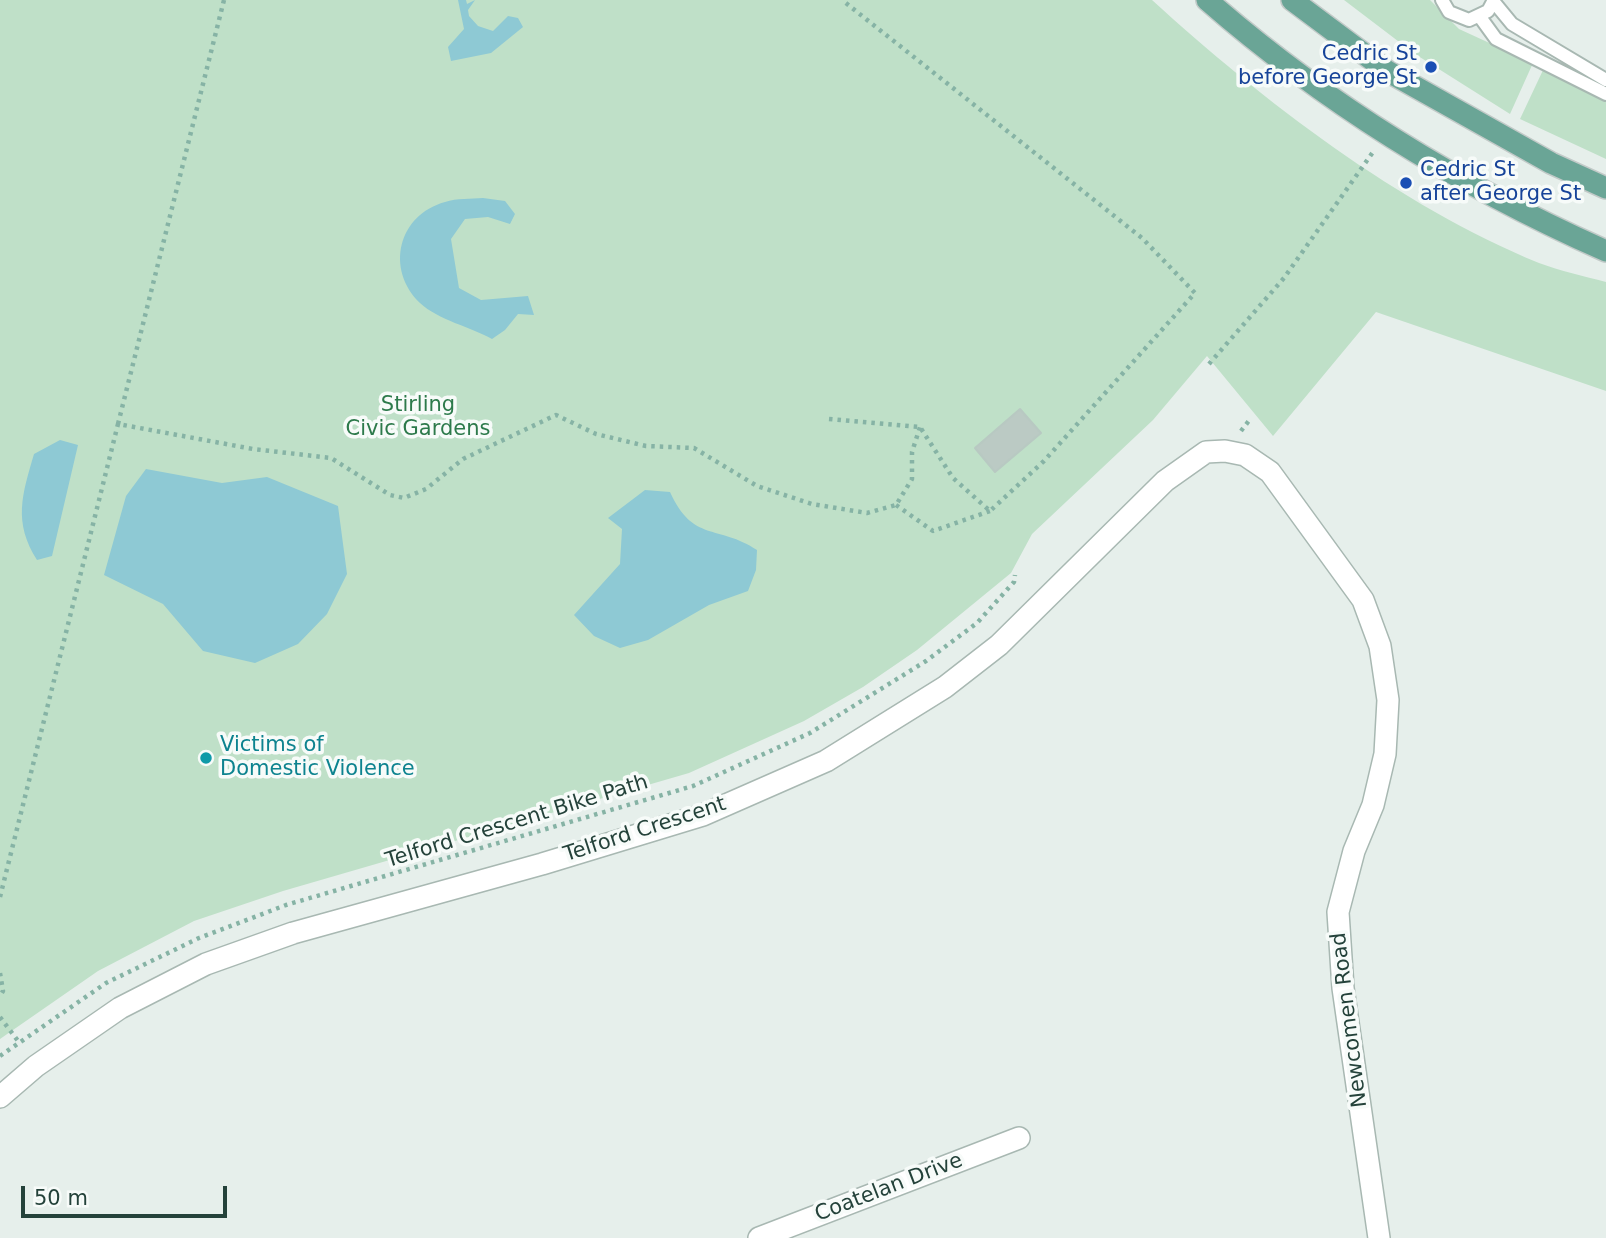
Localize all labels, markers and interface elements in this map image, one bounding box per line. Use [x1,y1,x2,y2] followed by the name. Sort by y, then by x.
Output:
[1238,42,1417,92] place label: Cedric St before George St
[1423,59,1439,75] marker: Cedric St before George St
[1420,158,1581,208] place label: Cedric St after George St
[1398,175,1414,191] marker: Cedric St after George St
[346,393,490,443] park label: Stirling Civic Gardens
[220,733,415,783] place label: Victims of Domestic Violence
[198,750,214,766] marker: Victims of Domestic Violence
[383,770,651,874] street label: Telford Crescent Bike Path
[561,792,729,868] street label: Telford Crescent
[1327,931,1373,1109] street label: Newcomen Road
[812,1148,966,1228] street label: Coatelan Drive
[24,1172,231,1216] scale bar
[34,1186,88,1210] text: 50 m

